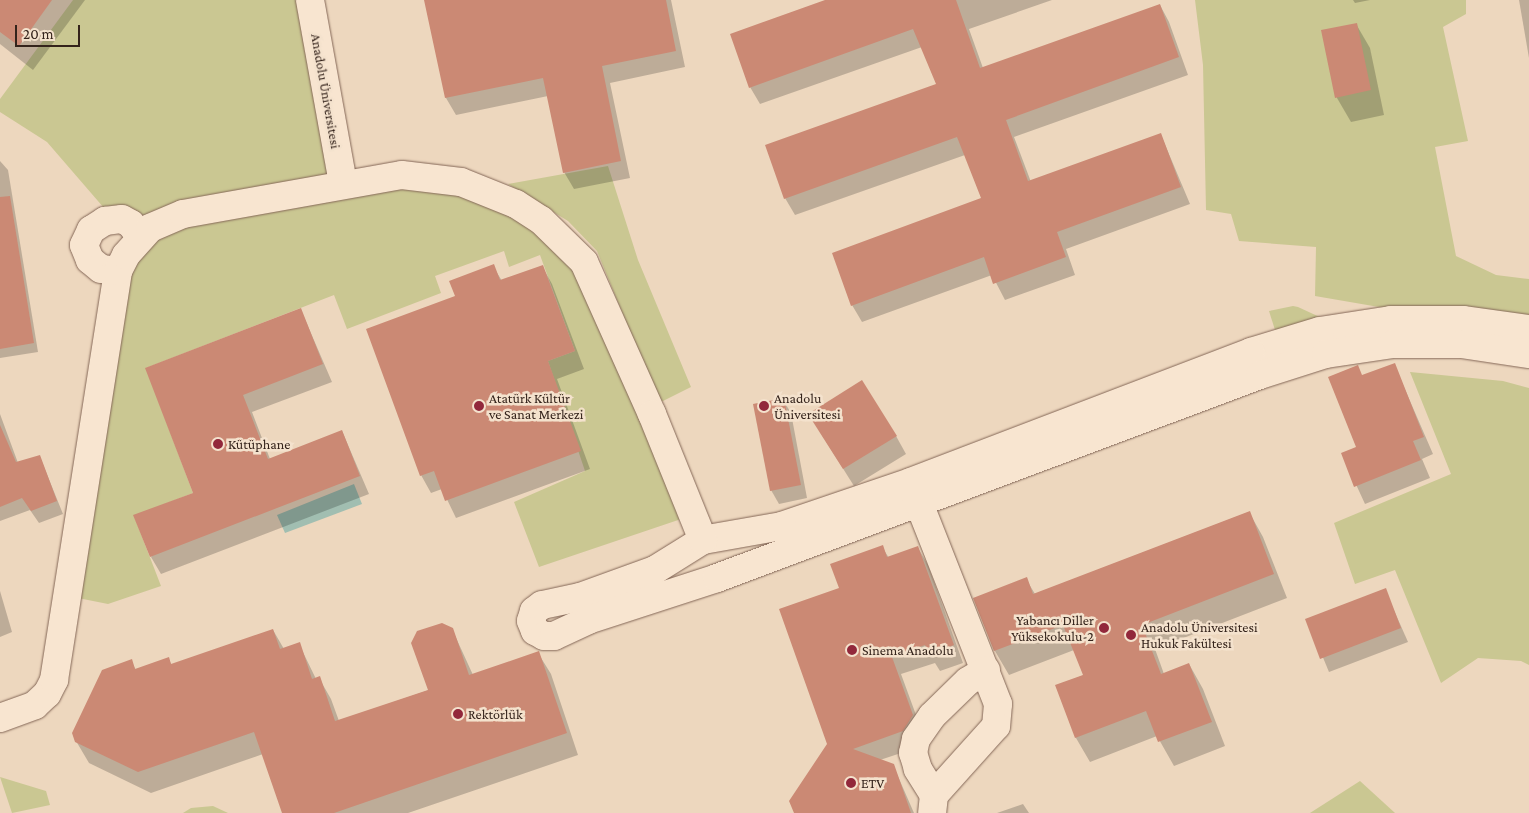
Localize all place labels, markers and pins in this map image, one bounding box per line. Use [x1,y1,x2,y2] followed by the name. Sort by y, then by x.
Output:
[489,390,583,422] place label: Atatürk Kültür ve Sanat Merkezi
[774,390,841,422] place label: Anadolu Üniversitesi
[473,400,485,412] marker: Atatürk Kültür ve Sanat Merkezi
[758,400,770,412] marker: Anadolu Üniversitesi
[228,436,290,452] place label: Kütüphane
[212,438,224,450] marker: Kütüphane
[1011,612,1094,644] place label: Yabancı Diller Yüksekokulu-2
[1141,619,1258,652] place label: Anadolu Üniversitesi Hukuk Fakültesi
[1098,622,1110,634] marker: Yabancı Diller Yüksekokulu-2
[1125,629,1137,641] marker: Anadolu Üniversitesi Hukuk Fakültesi
[862,642,954,658] place label: Sinema Anadolu
[846,644,858,656] marker: Sinema Anadolu
[468,706,523,722] place label: Rektörlük
[452,708,464,720] marker: Rektörlük
[861,775,884,791] place label: ETV
[845,777,857,789] marker: ETV

